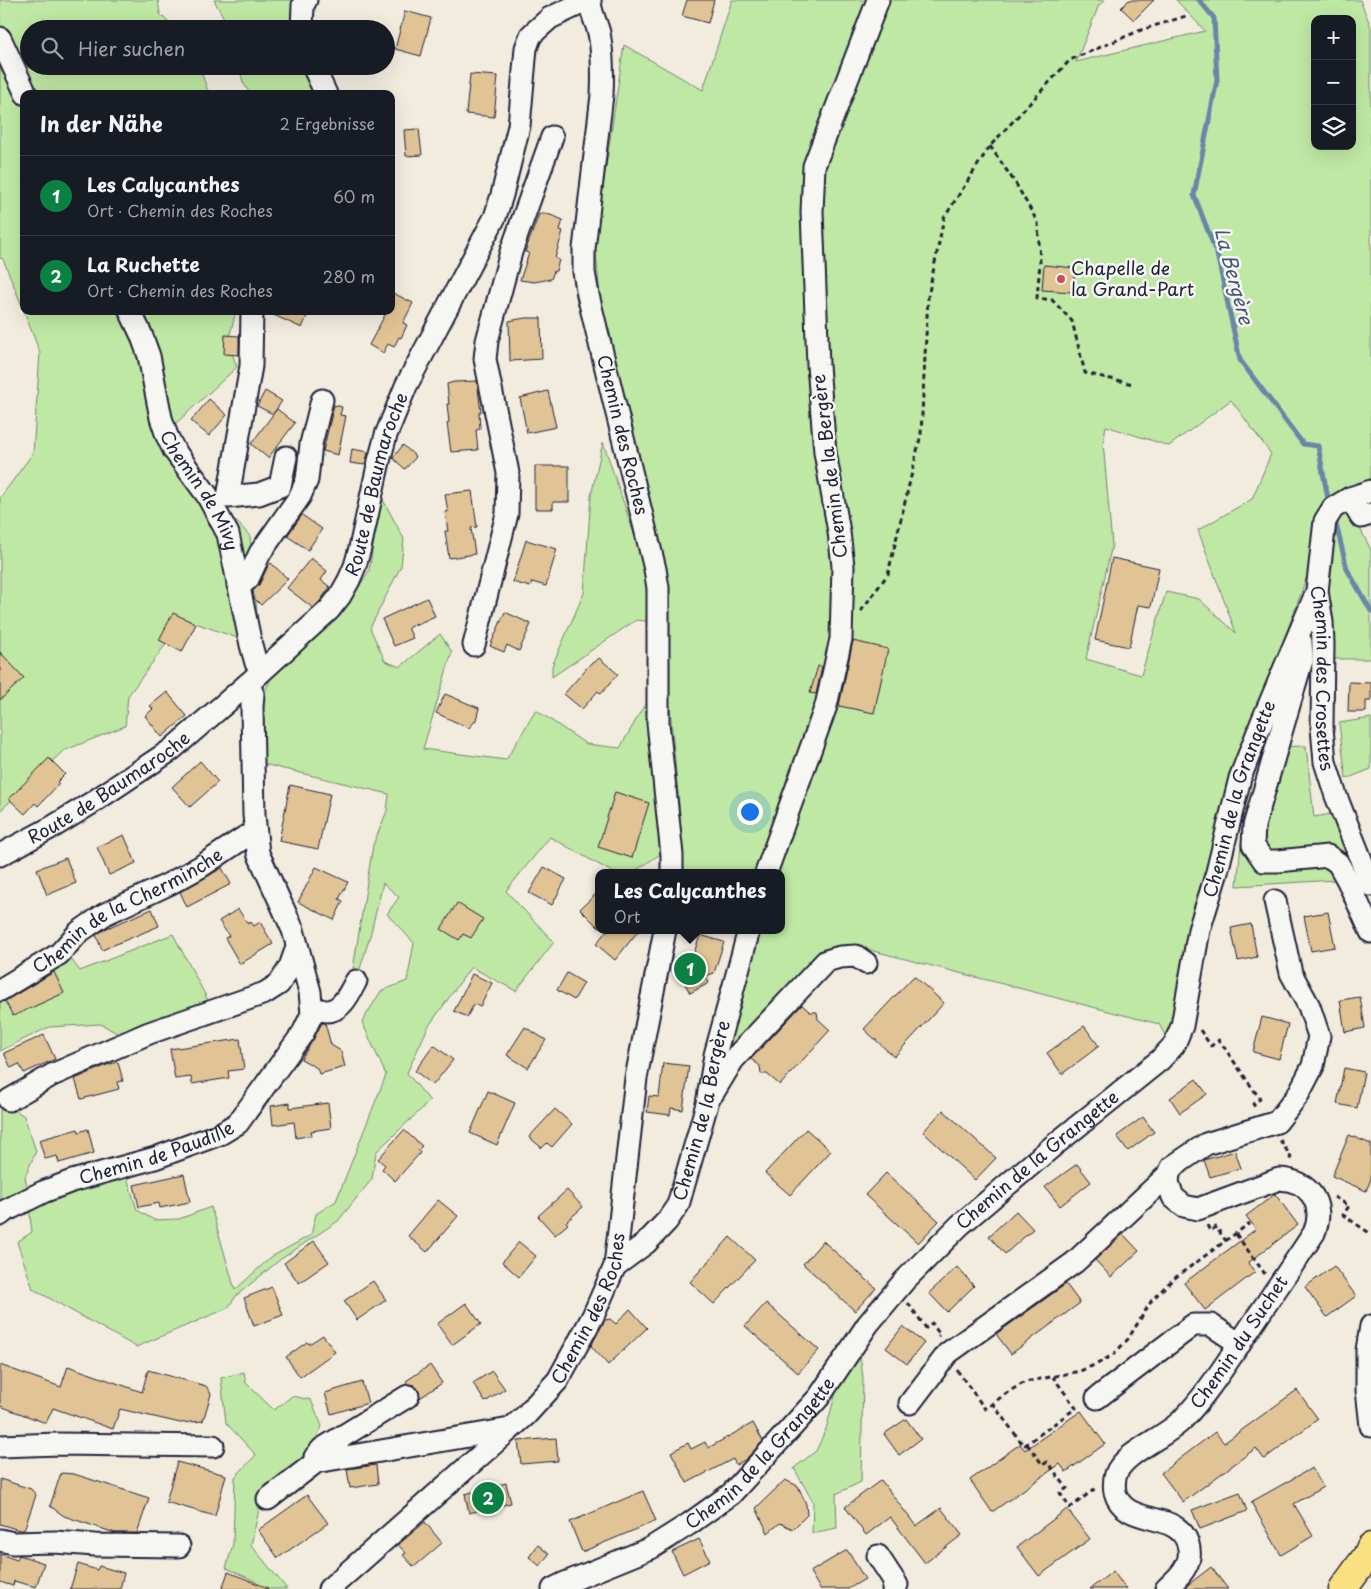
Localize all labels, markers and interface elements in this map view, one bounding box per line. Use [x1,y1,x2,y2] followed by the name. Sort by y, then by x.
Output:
[1311,15,1356,150] map controls
[1311,15,1356,60] button: +
[20,20,395,75] search box
[38,34,66,62] icon: search
[78,34,185,62] text: Hier suchen
[1311,60,1356,105] button: −
[1311,105,1356,150] button: layers
[40,107,162,139] text: In der Nähe
[280,111,375,135] text: 2 Ergebnisse
[87,170,240,198] text: Les Calycanthes
[52,184,60,208] text: 1
[333,184,375,208] text: 60 m
[87,198,273,222] text: Ort · Chemin des Roches
[1209,224,1261,328] water label: La Bergère
[87,250,200,278] text: La Ruchette
[1071,254,1194,302] place label: Chapelle de la Grand-Part
[50,264,62,288] text: 2
[323,264,375,288] text: 280 m
[1055,273,1067,285] marker: Chapelle de la Grand-Part
[87,278,273,302] text: Ort · Chemin des Roches
[591,352,656,517] street label: Chemin des Roches
[804,372,853,560] street label: Chemin de la Bergère
[337,388,414,580] street label: Route de Baumaroche
[154,425,246,553] street label: Chemin de Mivy
[1304,583,1342,774] street label: Chemin des Crosettes
[1195,696,1281,901] street label: Chemin de la Grangette
[22,724,195,850] street label: Route de Baumaroche
[737,799,763,825] your location
[27,841,228,979] street label: Chemin de la Cherminche
[595,869,785,934] popup
[614,876,766,904] text: Les Calycanthes
[614,904,640,928] text: Ort
[674,950,706,988] pin: 1
[665,1017,736,1204] street label: Chemin de la Bergère
[949,1083,1124,1235] street label: Chemin de la Grangette
[76,1113,239,1190] street label: Chemin de Paudille
[543,1231,631,1389] street label: Chemin des Roches
[1183,1270,1294,1414] street label: Chemin du Suchet
[679,1371,841,1535] street label: Chemin de la Grangette
[472,1479,504,1517] pin: 2

